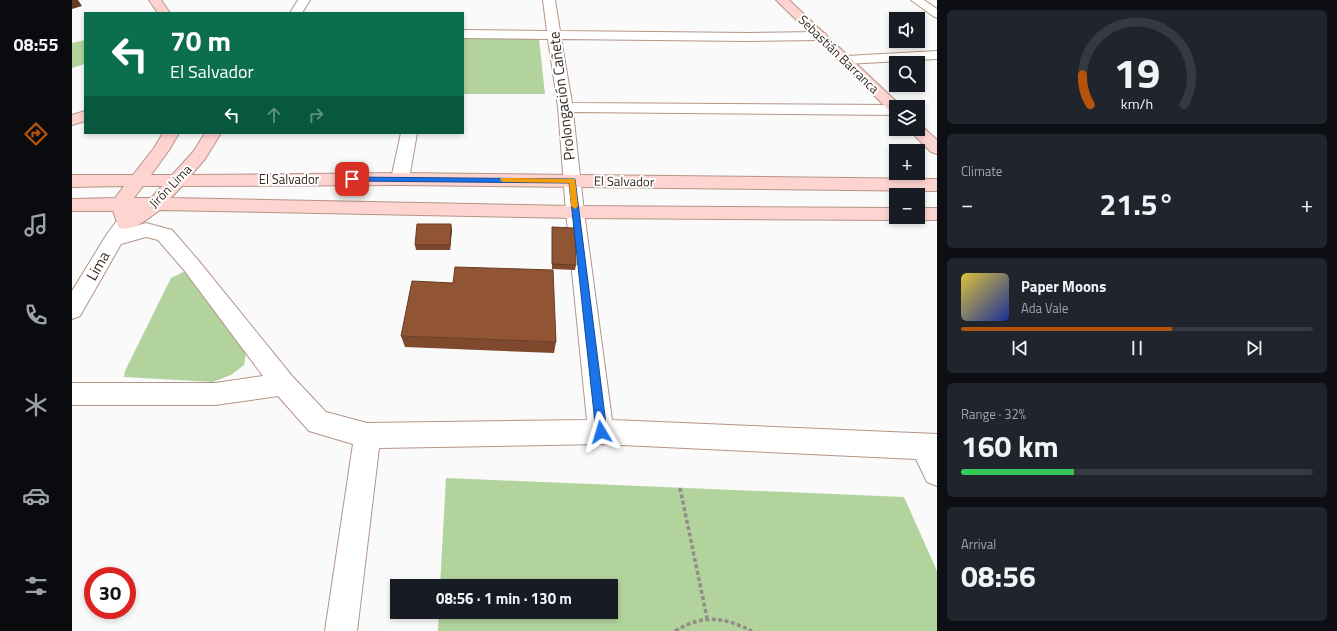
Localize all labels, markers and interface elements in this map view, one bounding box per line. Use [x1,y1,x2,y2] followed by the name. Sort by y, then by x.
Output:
[794,10,884,98] street label: Sebastián Barranca
[889,12,925,224] map controls
[889,12,925,48] button: sound
[170,19,231,62] text: 70 m
[104,28,156,80] icon: left
[542,30,581,162] street label: Prolongación Cañete
[14,31,58,58] text: 08:55
[1114,41,1160,104] text: 19
[889,56,925,92] button: search
[170,58,254,85] text: El Salvador
[1121,93,1153,115] text: km/h
[889,100,925,136] button: layers
[221,104,243,126] icon: left
[263,104,285,126] icon: ahead
[305,104,327,126] icon: right
[22,120,50,148] icon: directions
[889,144,925,180] button: +
[144,159,196,212] street label: Jirón Lima
[961,161,1002,181] text: Climate
[335,162,369,196] pin
[341,168,363,190] icon: arrive
[259,169,320,189] street label: El Salvador
[594,170,655,192] street label: El Salvador
[1100,181,1174,227] text: 21.5°
[961,187,973,221] text: −
[1301,187,1313,221] text: +
[889,188,925,224] button: −
[22,211,50,239] icon: music
[80,246,115,285] street label: Lima
[1021,275,1106,298] text: Paper Moons
[1021,298,1068,318] text: Ada Vale
[22,301,50,329] icon: phone
[1009,337,1031,359] icon: previous
[1126,337,1148,359] icon: pause
[1243,337,1265,359] icon: next
[22,391,50,419] icon: climate
[961,404,1026,424] text: Range · 32%
[580,411,622,453] position arrow
[961,423,1059,469] text: 160 km
[22,482,50,510] icon: car
[961,534,996,554] text: Arrival
[961,553,1036,599] text: 08:56
[84,567,136,619] speed limit sign: 30
[22,572,50,600] icon: filters
[436,587,572,610] text: 08:56 · 1 min · 130 m

